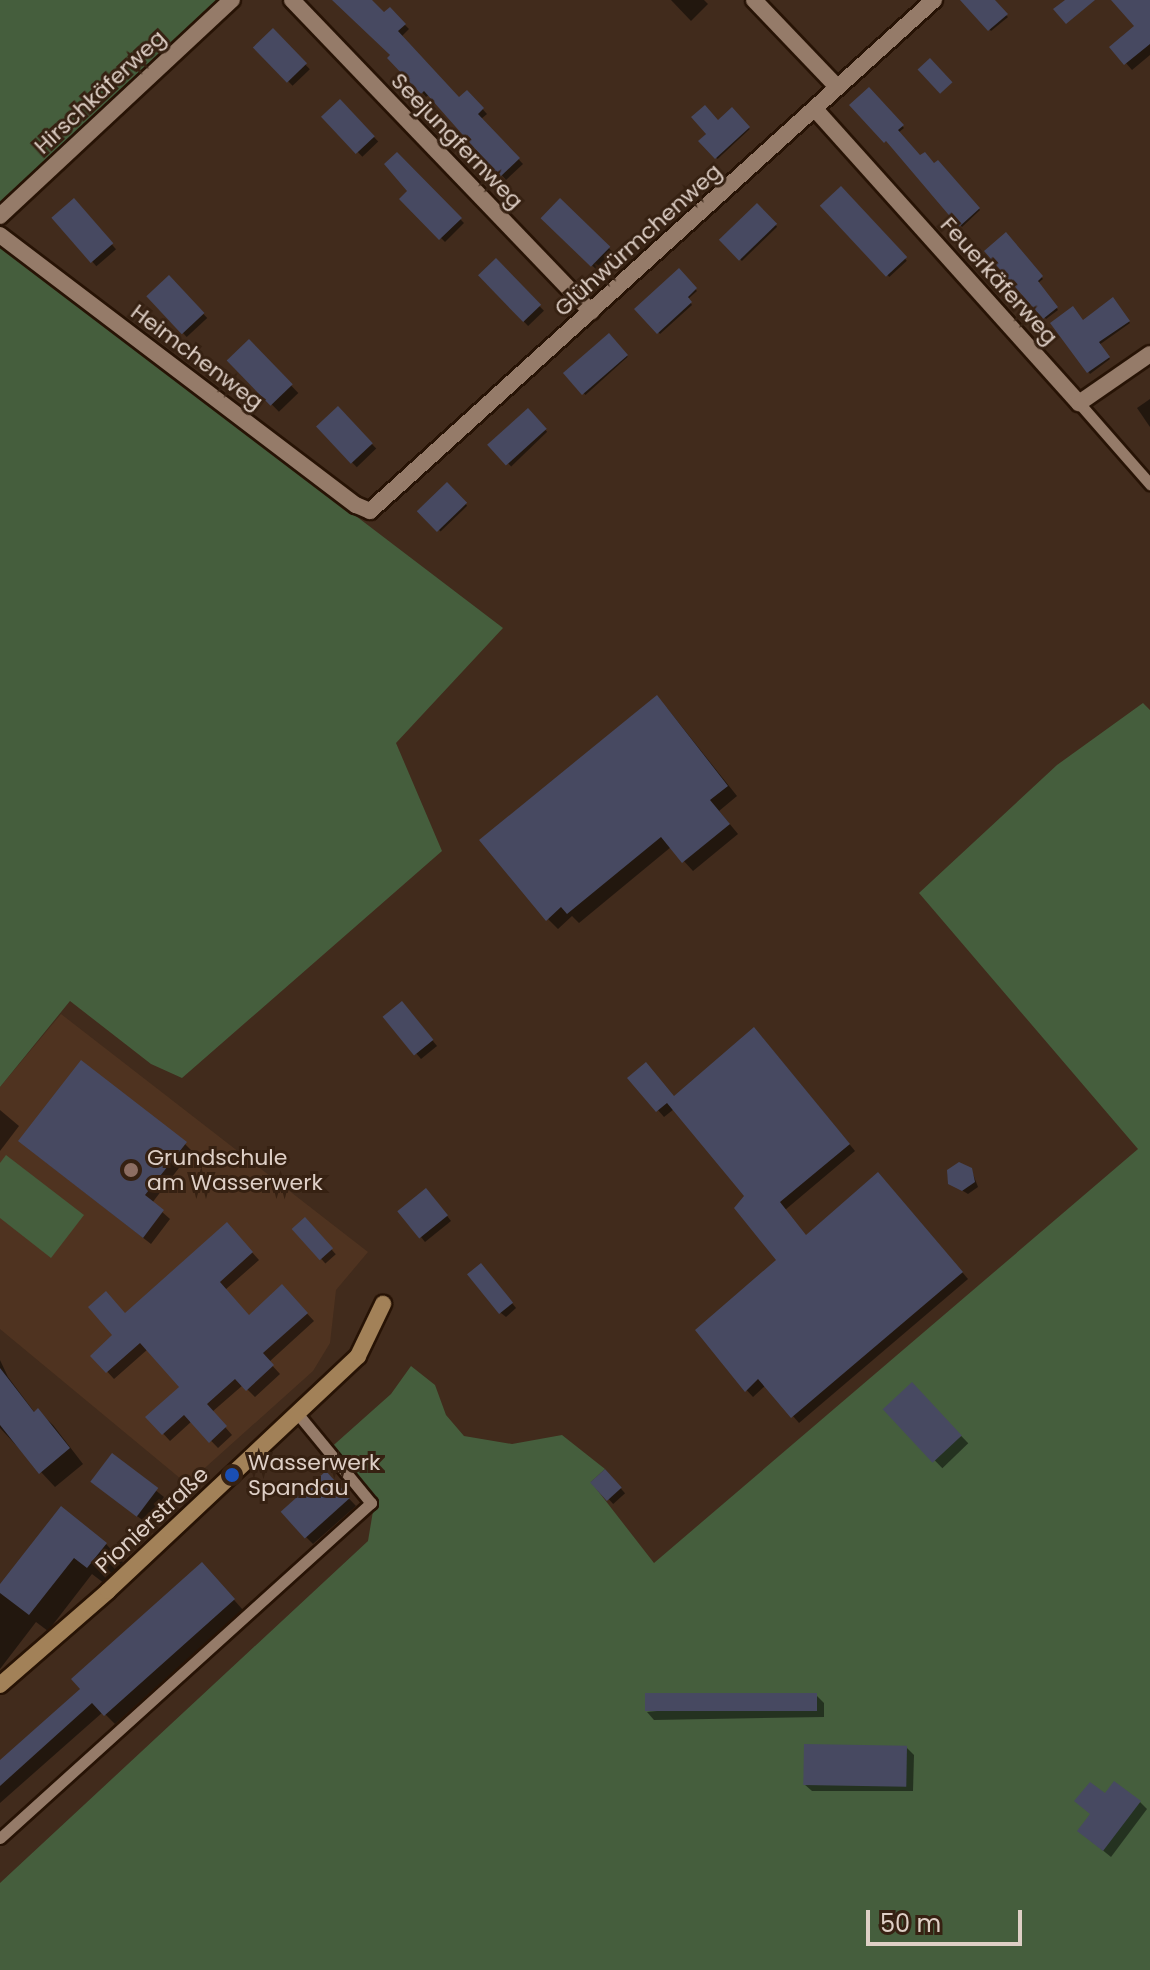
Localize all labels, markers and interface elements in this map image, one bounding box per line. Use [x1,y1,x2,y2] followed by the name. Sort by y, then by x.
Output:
[29,25,171,159] street label: Hirschkäferweg
[386,68,528,214] street label: Seejungfernweg
[549,158,727,322] street label: Glühwürmchenweg
[935,212,1063,350] street label: Feuerkäferweg
[126,299,268,415] street label: Heimchenweg
[147,1144,323,1196] place label: Grundschule am Wasserwerk
[122,1161,140,1179] marker: Grundschule am Wasserwerk
[248,1449,380,1500] place label: Wasserwerk Spandau
[90,1461,214,1579] street label: Pionierstraße
[223,1466,241,1484] marker: Wasserwerk Spandau
[870,1894,1026,1944] scale bar
[880,1907,941,1940] text: 50 m

